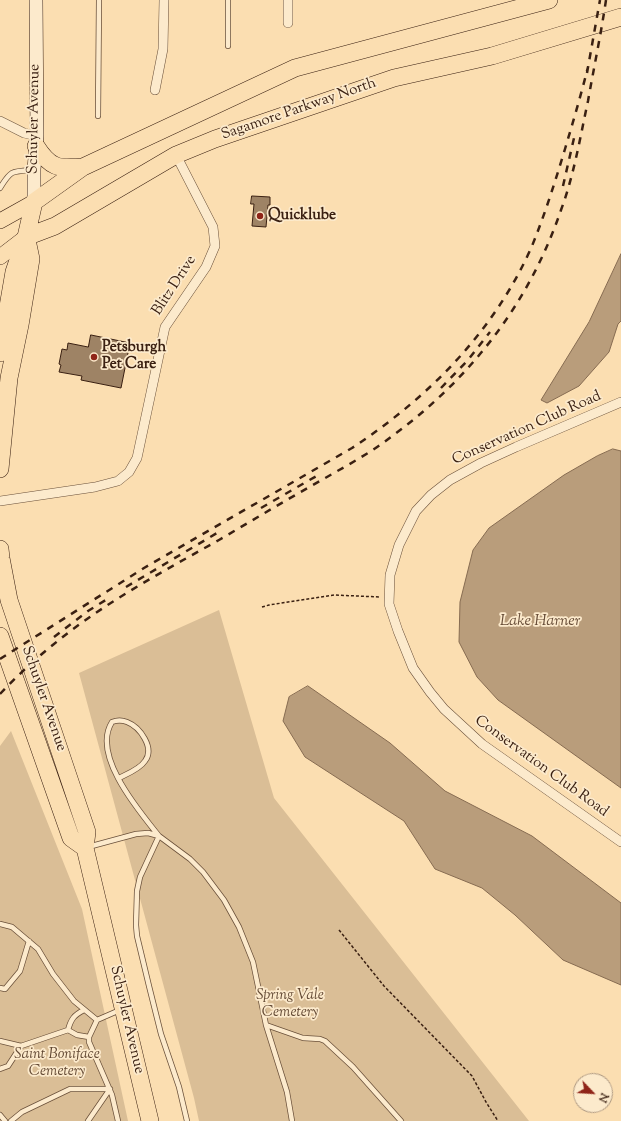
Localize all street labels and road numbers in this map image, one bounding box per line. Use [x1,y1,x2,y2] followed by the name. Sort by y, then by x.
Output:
[25,64,45,174] street label: Schuyler Avenue
[219,75,379,145] street label: Sagamore Parkway North
[149,253,201,319] street label: Blitz Drive
[450,388,604,470] street label: Conservation Club Road
[17,644,69,754] street label: Schuyler Avenue
[471,712,611,822] street label: Conservation Club Road
[105,964,147,1076] street label: Schuyler Avenue

